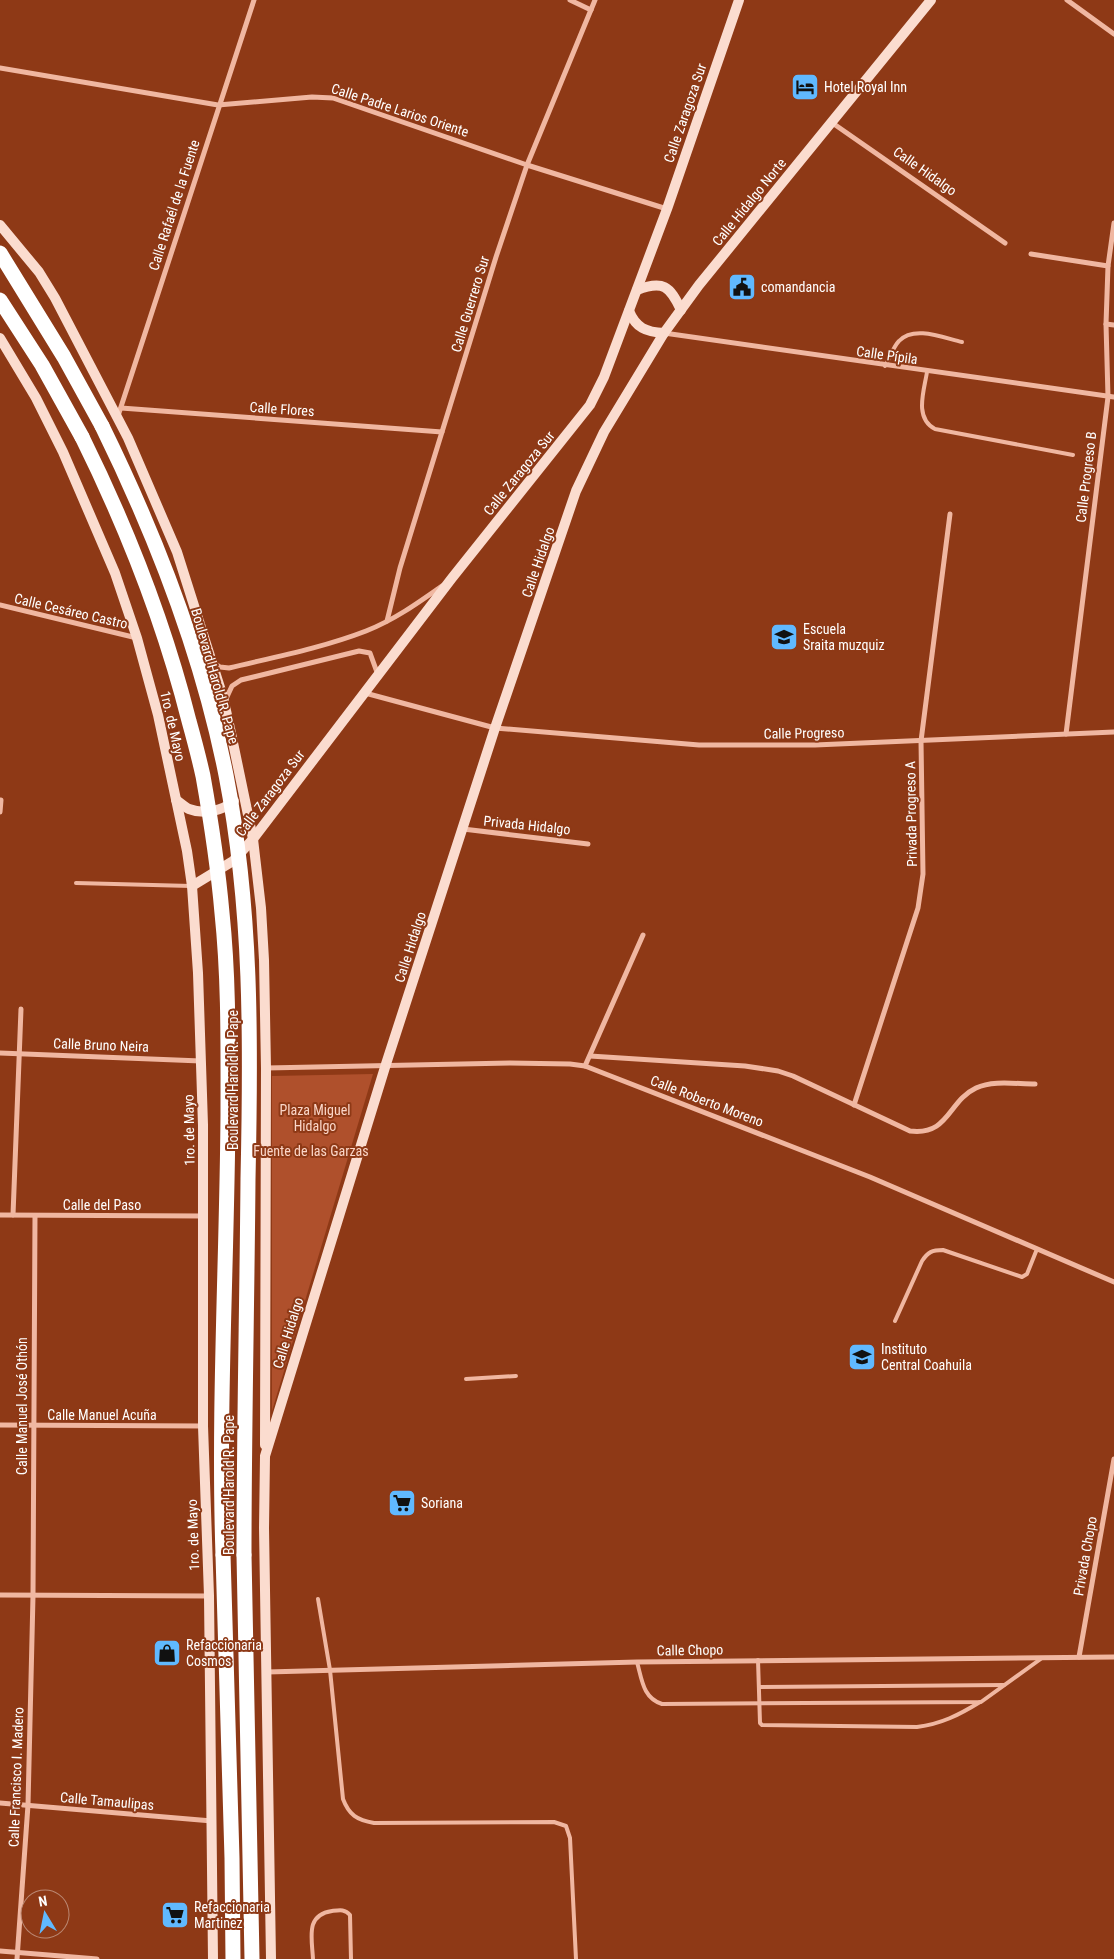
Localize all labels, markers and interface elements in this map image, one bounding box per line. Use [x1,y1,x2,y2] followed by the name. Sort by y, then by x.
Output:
[661,61,709,165] street label: Calle Zaragoza Sur
[790,72,820,102] hotel icon: Hotel Royal Inn
[824,79,907,95] place label: Hotel Royal Inn
[329,80,471,140] street label: Calle Padre Larios Oriente
[145,137,203,272] street label: Calle Rafaél de la Fuente
[890,143,960,199] street label: Calle Hidalgo
[709,155,789,249] street label: Calle Hidalgo Norte
[448,254,492,354] street label: Calle Guerrero Sur
[727,272,757,302] public building icon: comandancia
[761,279,835,295] place label: comandancia
[855,343,919,367] street label: Calle Pípila
[249,399,315,419] street label: Calle Flores
[480,428,558,518] street label: Calle Zaragoza Sur
[1072,431,1100,523] street label: Calle Progreso B
[518,525,558,599] street label: Calle Hidalgo
[13,590,129,632] street label: Calle Cesáreo Castro
[188,606,242,746] street label: Boulevard Harold R. Pape
[803,621,885,653] place label: Escuela Sraita muzquiz
[769,622,799,652] school or university icon: Escuela Sraita muzquiz
[157,689,189,763] street label: 1ro. de Mayo
[763,724,845,742] street label: Calle Progreso
[232,747,308,839] street label: Calle Zaragoza Sur
[902,761,920,867] street label: Privada Progreso A
[483,812,571,838] street label: Privada Hidalgo
[391,910,429,984] street label: Calle Hidalgo
[225,1010,241,1150] street label: Boulevard Harold R. Pape
[53,1035,149,1055] street label: Calle Bruno Neira
[648,1072,766,1130] street label: Calle Roberto Moreno
[180,1094,198,1166] street label: 1ro. de Mayo
[280,1102,350,1134] park label: Plaza Miguel Hidalgo
[253,1143,369,1159] park label: Fuente de las Garzas
[63,1197,141,1213] street label: Calle del Paso
[270,1295,306,1371] street label: Calle Hidalgo
[14,1337,30,1475] street label: Calle Manuel José Othón
[881,1341,972,1373] place label: Instituto Central Coahuila
[847,1342,877,1372] school or university icon: Instituto Central Coahuila
[47,1407,157,1423] street label: Calle Manuel Acuña
[221,1415,237,1555] street label: Boulevard Harold R. Pape
[387,1488,417,1518] supermarket icon: Soriana
[421,1495,463,1511] place label: Soriana
[184,1499,202,1571] street label: 1ro. de Mayo
[1070,1515,1100,1597] street label: Privada Chopo
[186,1637,262,1669] place label: Refaccionaria Cosmos
[152,1638,182,1668] shop icon: Refaccionaria Cosmos
[657,1641,723,1659] street label: Calle Chopo
[6,1707,26,1847] street label: Calle Francisco I. Madero
[59,1789,155,1813] street label: Calle Tamaulipas
[20,1889,70,1939] north arrow
[37,1893,48,1910] text: N
[194,1899,270,1931] place label: Refaccionaria Martinez
[160,1900,190,1930] supermarket icon: Refaccionaria Martinez

